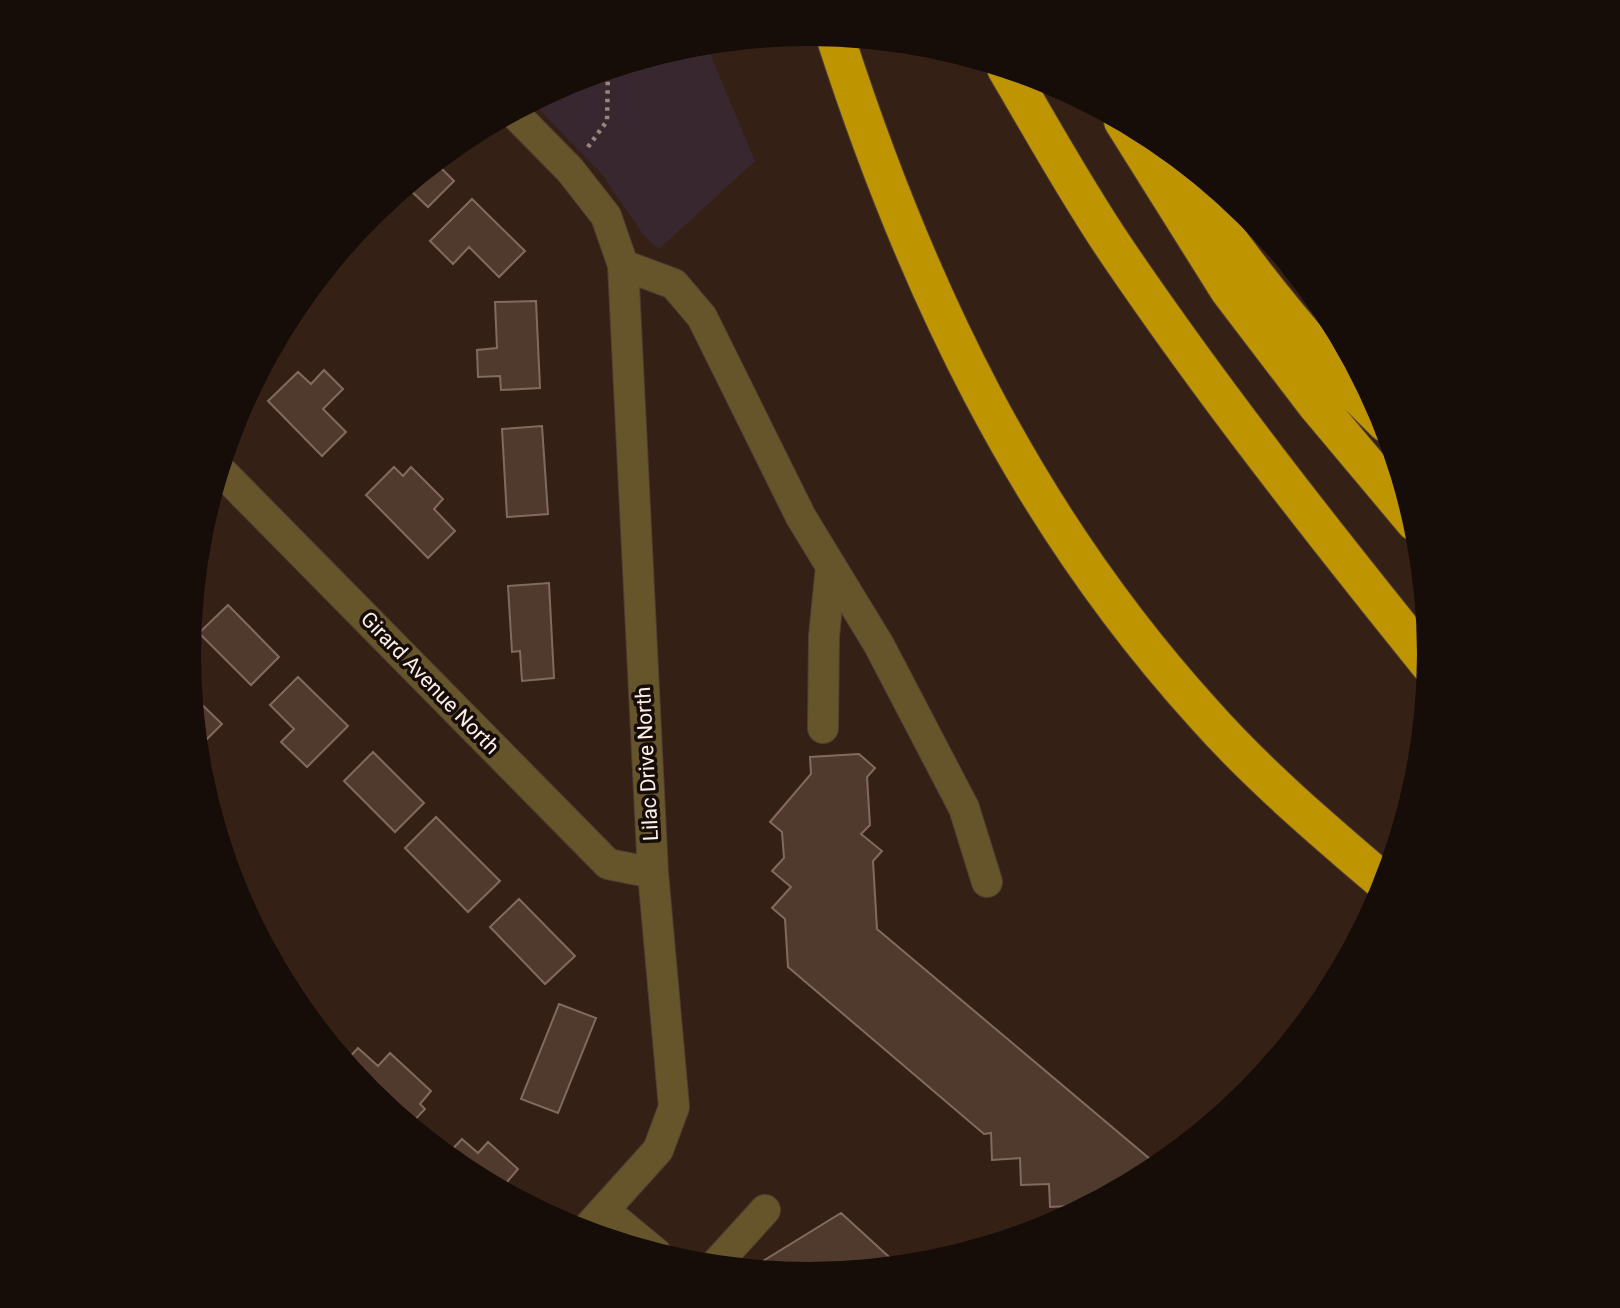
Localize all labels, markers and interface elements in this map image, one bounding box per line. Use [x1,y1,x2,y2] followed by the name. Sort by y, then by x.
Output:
[356,607,504,759] street label: Girard Avenue North
[631,686,663,842] street label: Lilac Drive North

